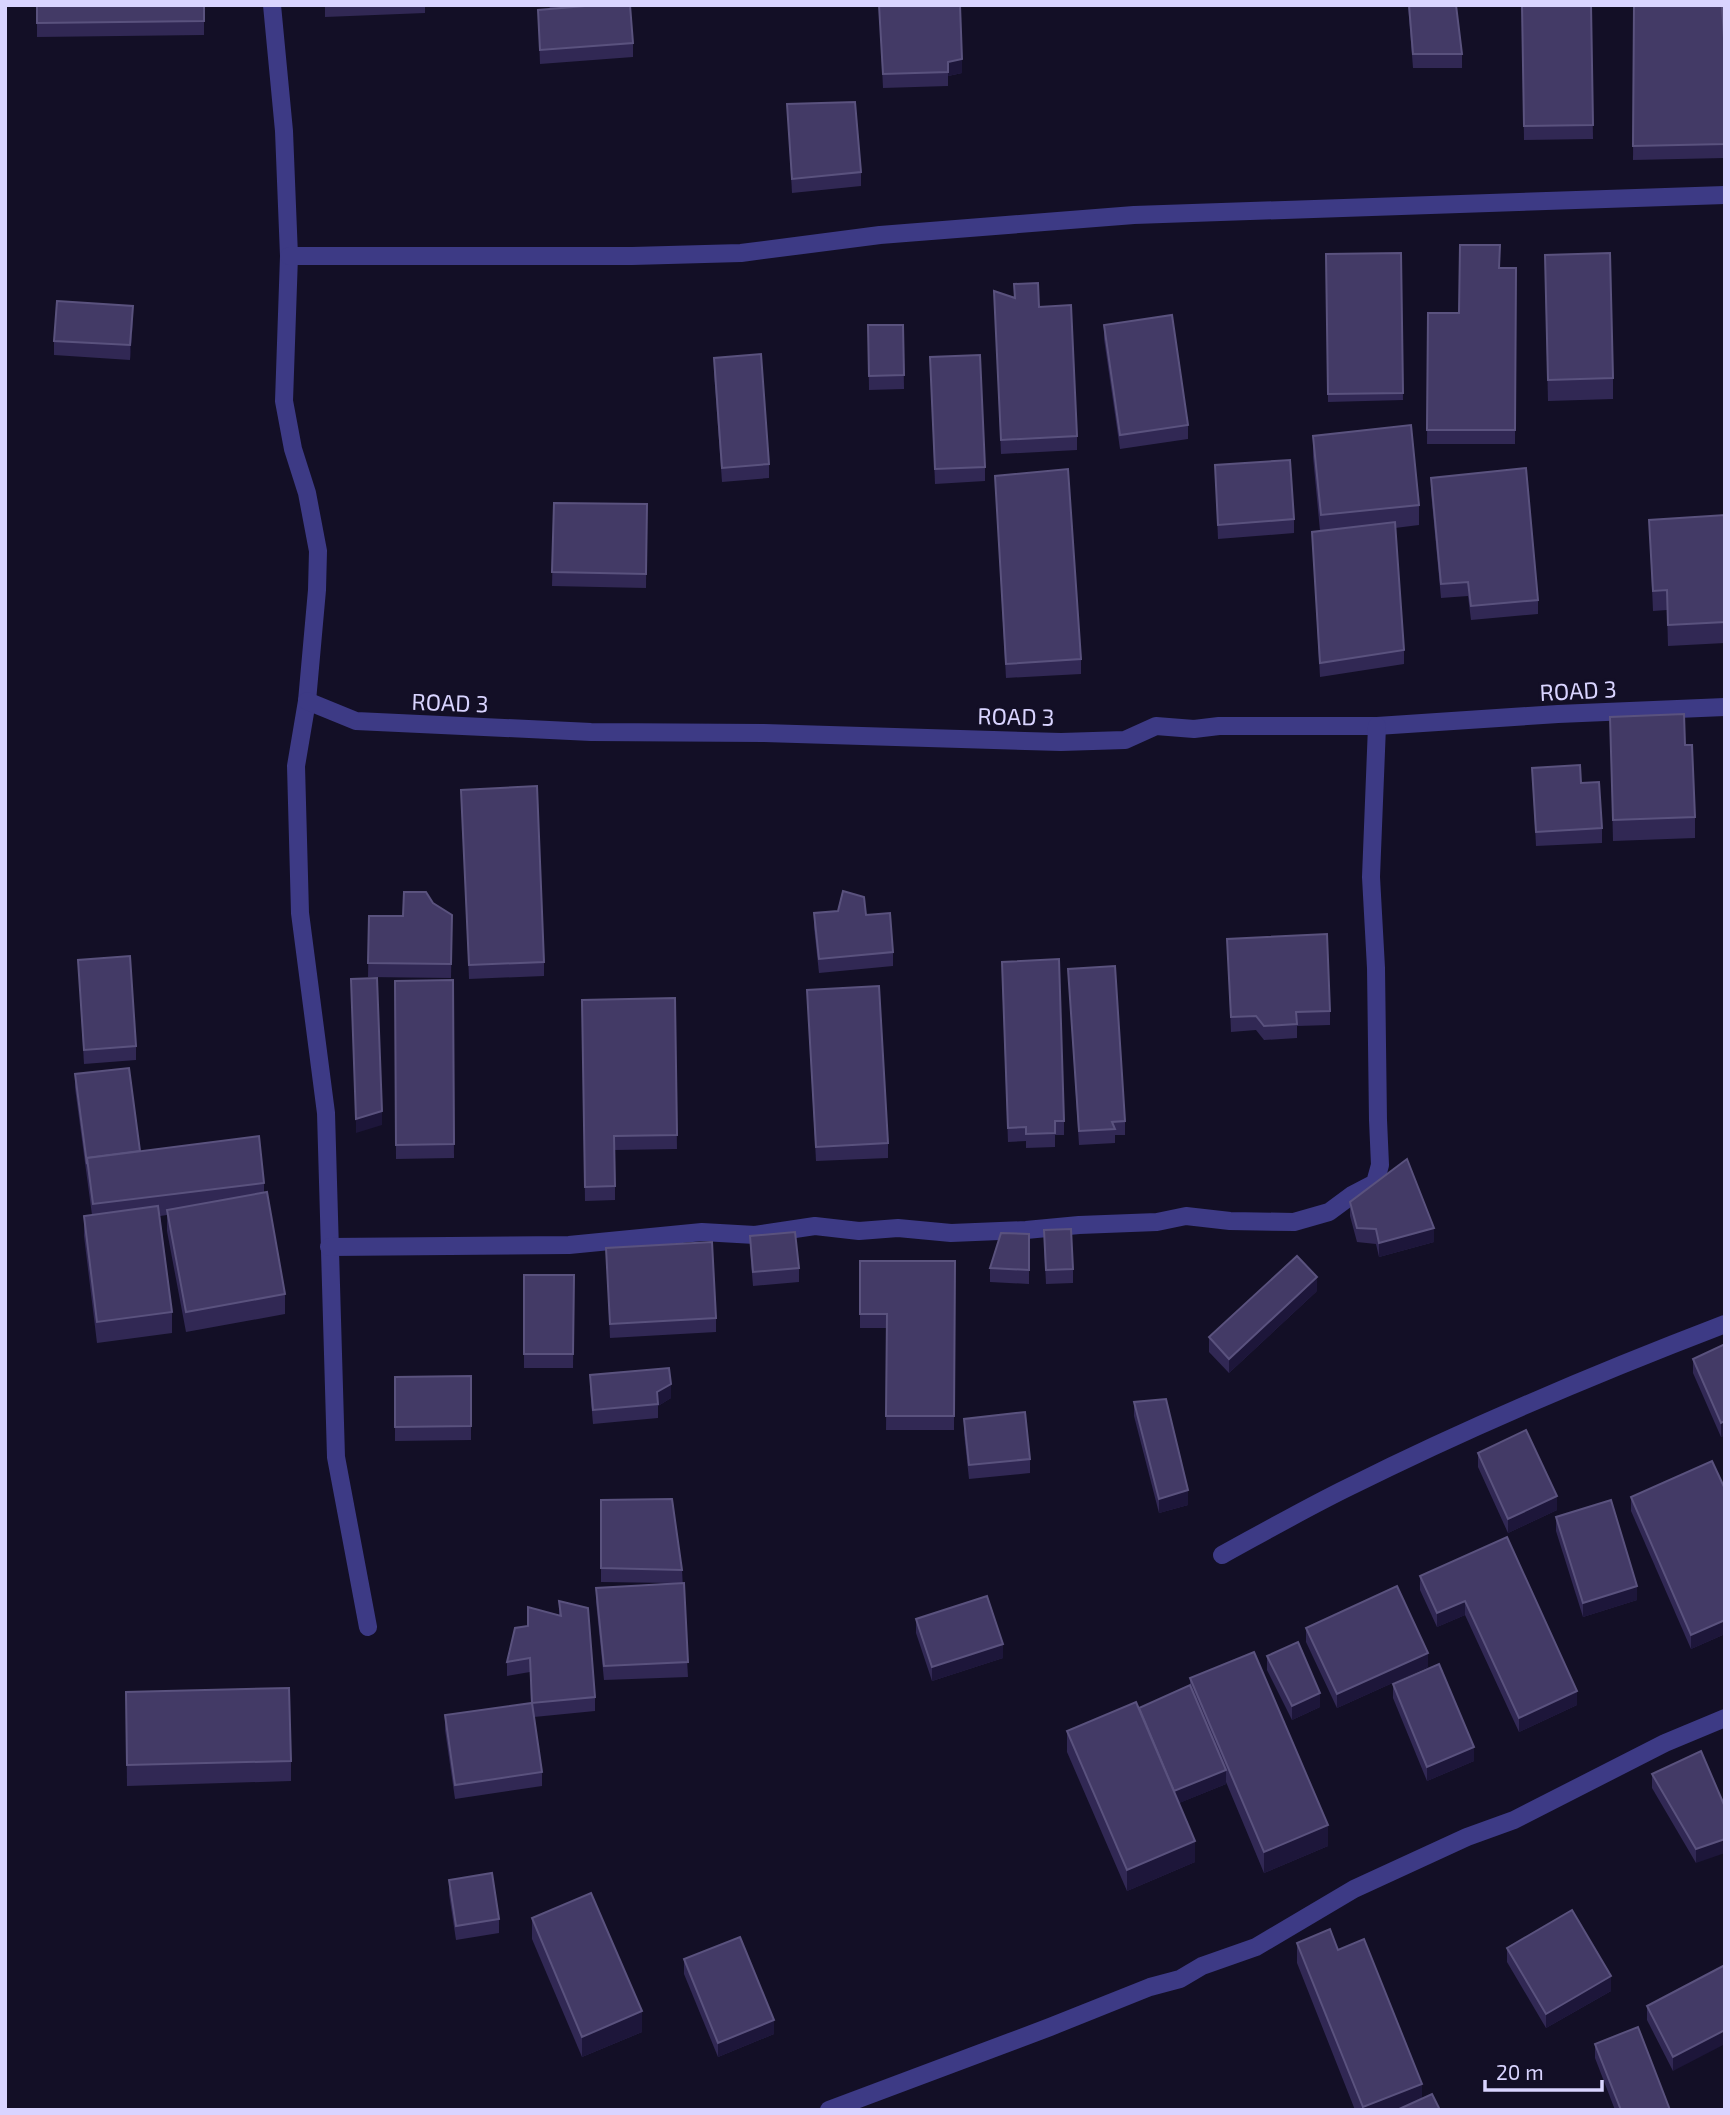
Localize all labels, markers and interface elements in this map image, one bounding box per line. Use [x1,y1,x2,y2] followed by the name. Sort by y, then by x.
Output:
[1539,674,1617,706] street label: ROAD 3
[411,687,489,717] street label: ROAD 3
[977,701,1055,731] street label: ROAD 3
[1485,2048,1602,2092] scale bar
[1496,2059,1544,2084] text: 20 m

